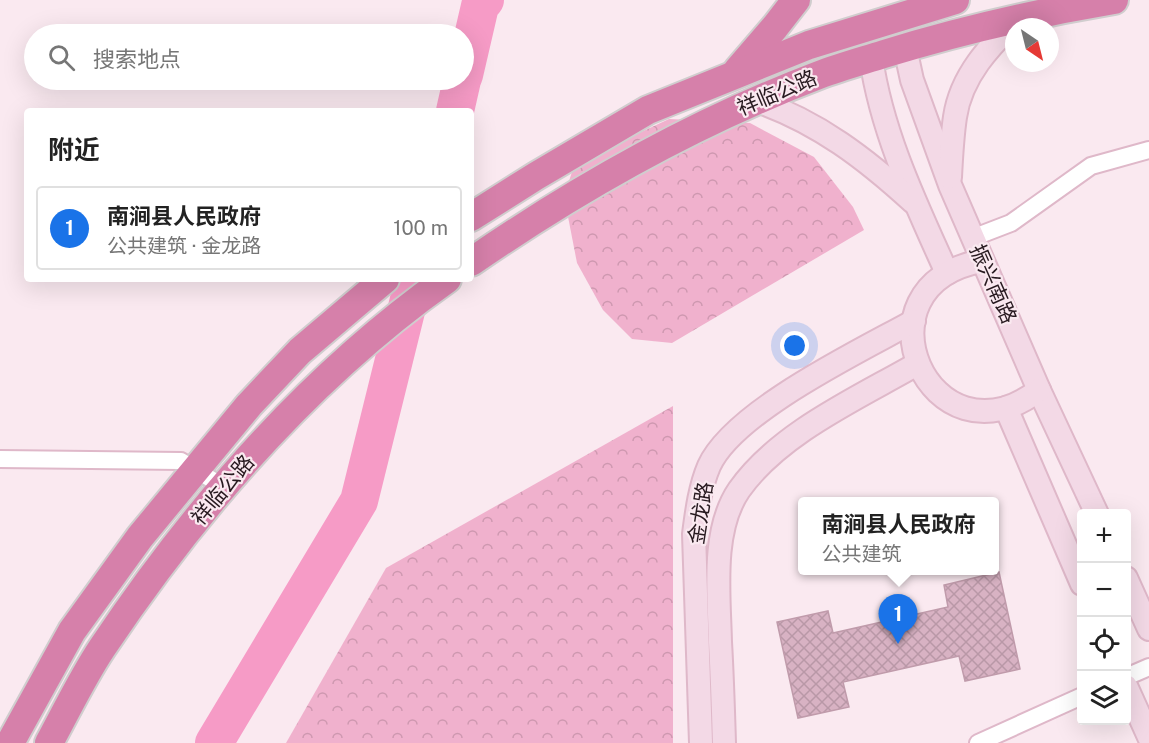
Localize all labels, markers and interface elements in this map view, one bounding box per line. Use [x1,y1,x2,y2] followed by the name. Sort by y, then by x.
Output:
[1005,18,1059,72] north arrow
[24,24,474,90] search box
[45,41,78,74] icon: search
[93,46,181,72] text: 搜索地点
[733,65,820,120] street label: 祥临公路
[48,134,100,165] text: 附近
[107,203,261,229] text: 南涧县人民政府
[65,216,74,240] text: 1
[393,216,448,240] text: 100 m
[107,234,261,258] text: 公共建筑 · 金龙路
[965,240,1022,327] street label: 振兴南路
[780,331,809,360] your location
[186,449,259,530] street label: 祥临公路
[683,480,718,546] street label: 金龙路
[798,497,999,575] popup
[1077,509,1131,725] map controls
[1077,509,1131,563] button: +
[821,511,976,537] text: 南涧县人民政府
[821,542,901,566] text: 公共建筑
[1077,563,1131,617] button: −
[878,594,918,644] pin: 1
[1077,617,1131,671] button: locate
[1077,671,1131,725] button: layers

